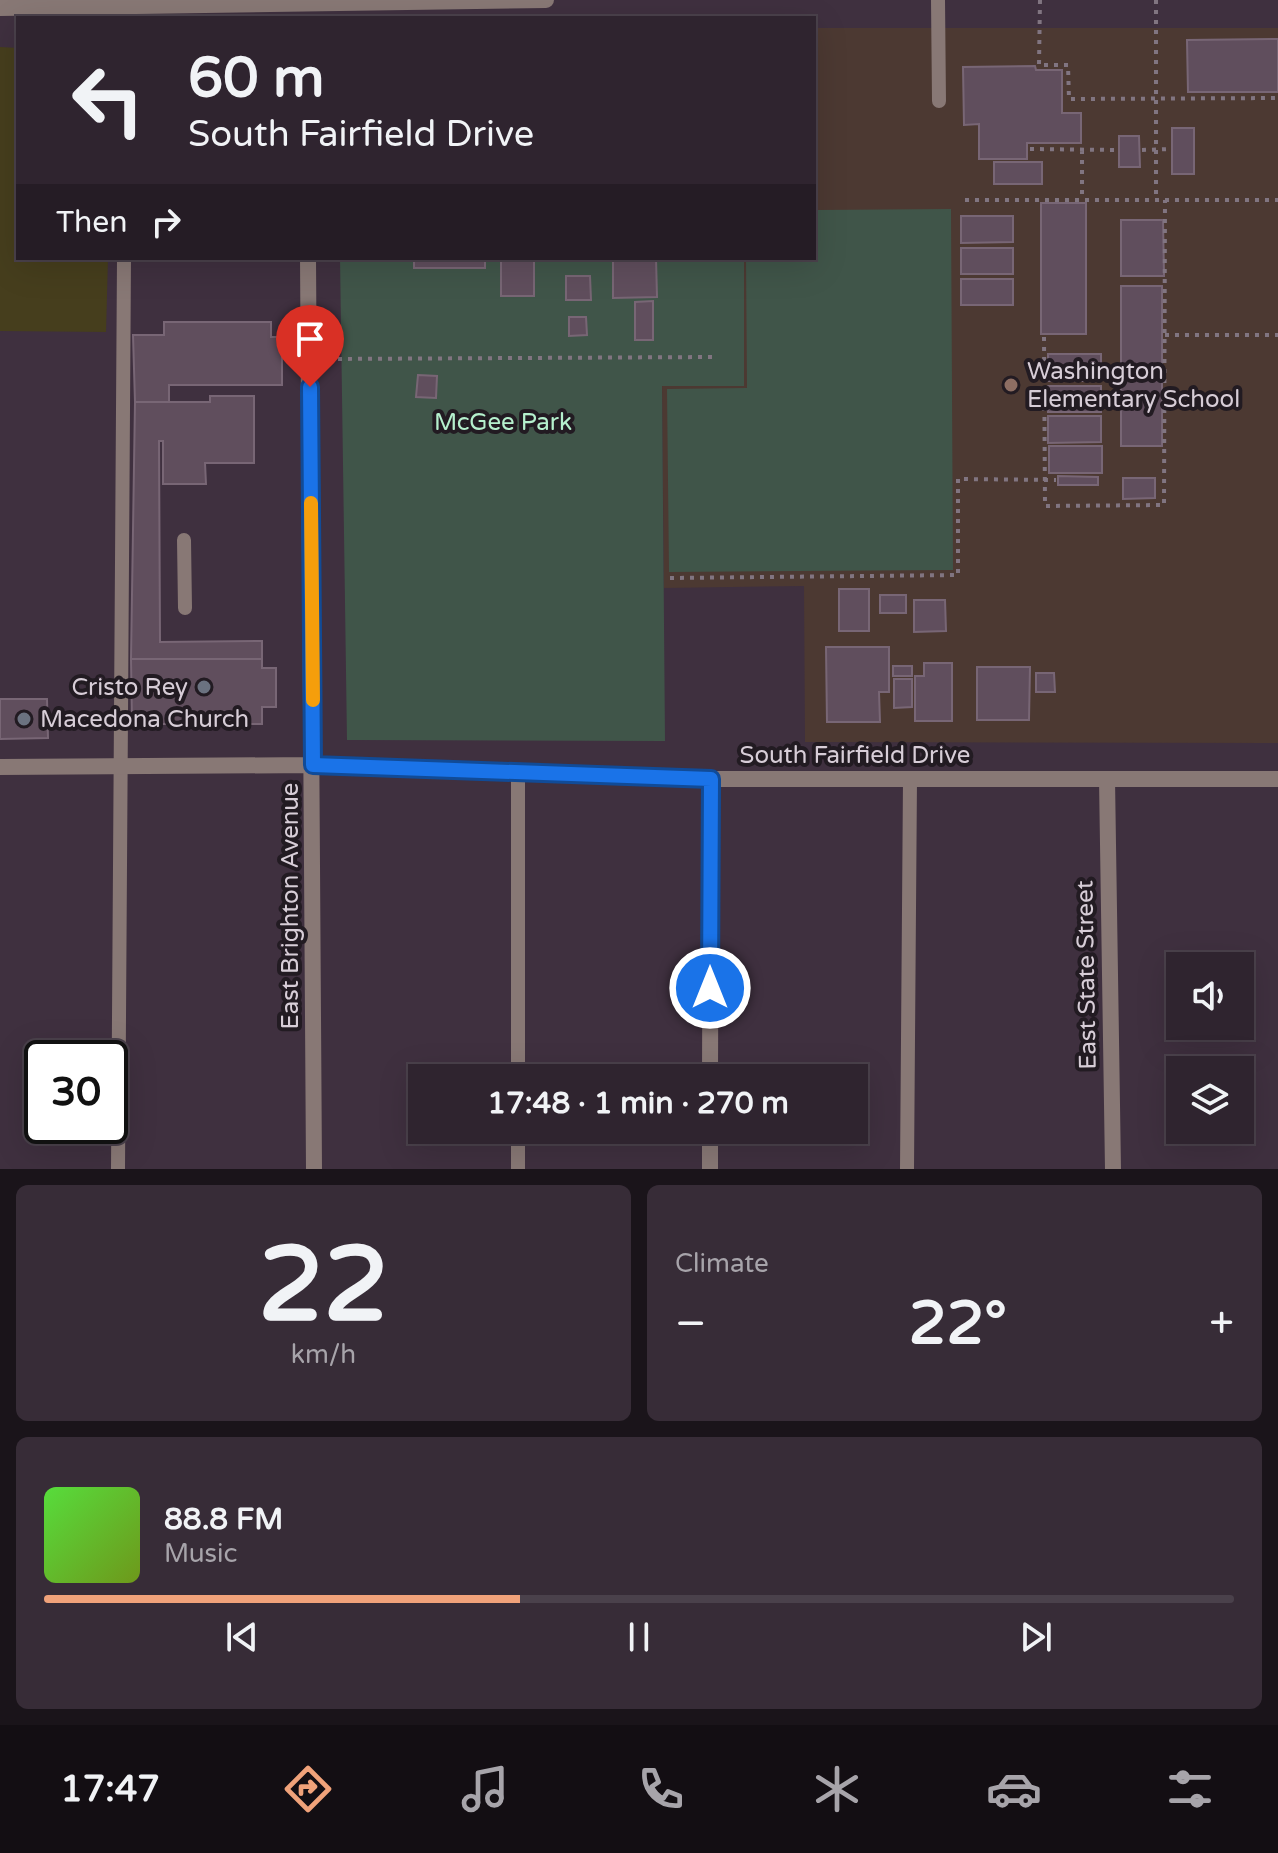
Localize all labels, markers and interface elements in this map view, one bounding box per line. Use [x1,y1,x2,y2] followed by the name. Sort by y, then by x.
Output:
[188,45,324,112] text: 60 m
[56,48,160,152] icon: left
[188,113,534,156] text: South Fairfield Drive
[144,200,188,244] icon: right
[56,204,128,241] text: Then
[276,305,344,387] pin
[288,317,332,361] icon: arrive
[1027,357,1240,414] place label: Washington Elementary School
[1002,376,1020,394] marker: Washington Elementary School
[434,408,572,437] park label: McGee Park
[72,673,188,702] place label: Cristo Rey
[195,678,213,696] marker: Cristo Rey
[40,705,249,734] place label: Macedona Church
[15,710,33,728] marker: Macedona Church
[740,741,970,770] street label: South Fairfield Drive
[276,783,305,1029] street label: East Brighton Avenue
[1070,880,1103,1070] street label: East State Street
[668,946,752,1030] position arrow
[1166,952,1254,1144] map controls
[1166,952,1254,1040] button: sound
[24,1040,128,1144] speed limit sign: 30
[1166,1056,1254,1144] button: layers
[487,1085,789,1122] text: 17:48 · 1 min · 270 m
[258,1224,389,1349] text: 22
[675,1248,769,1279] text: Climate
[909,1288,1007,1360] text: 22°
[675,1298,706,1351] text: −
[1209,1298,1234,1351] text: +
[291,1339,356,1370] text: km/h
[164,1501,283,1538] text: 88.8 FM
[164,1538,237,1569] text: Music
[220,1615,264,1659] icon: previous
[617,1615,661,1659] icon: pause
[1014,1615,1058,1659] icon: next
[280,1761,336,1817] icon: directions
[457,1761,513,1817] icon: music
[633,1761,689,1817] icon: phone
[809,1761,865,1817] icon: climate
[986,1761,1042,1817] icon: car
[1162,1761,1218,1817] icon: filters
[60,1768,160,1811] text: 17:47

